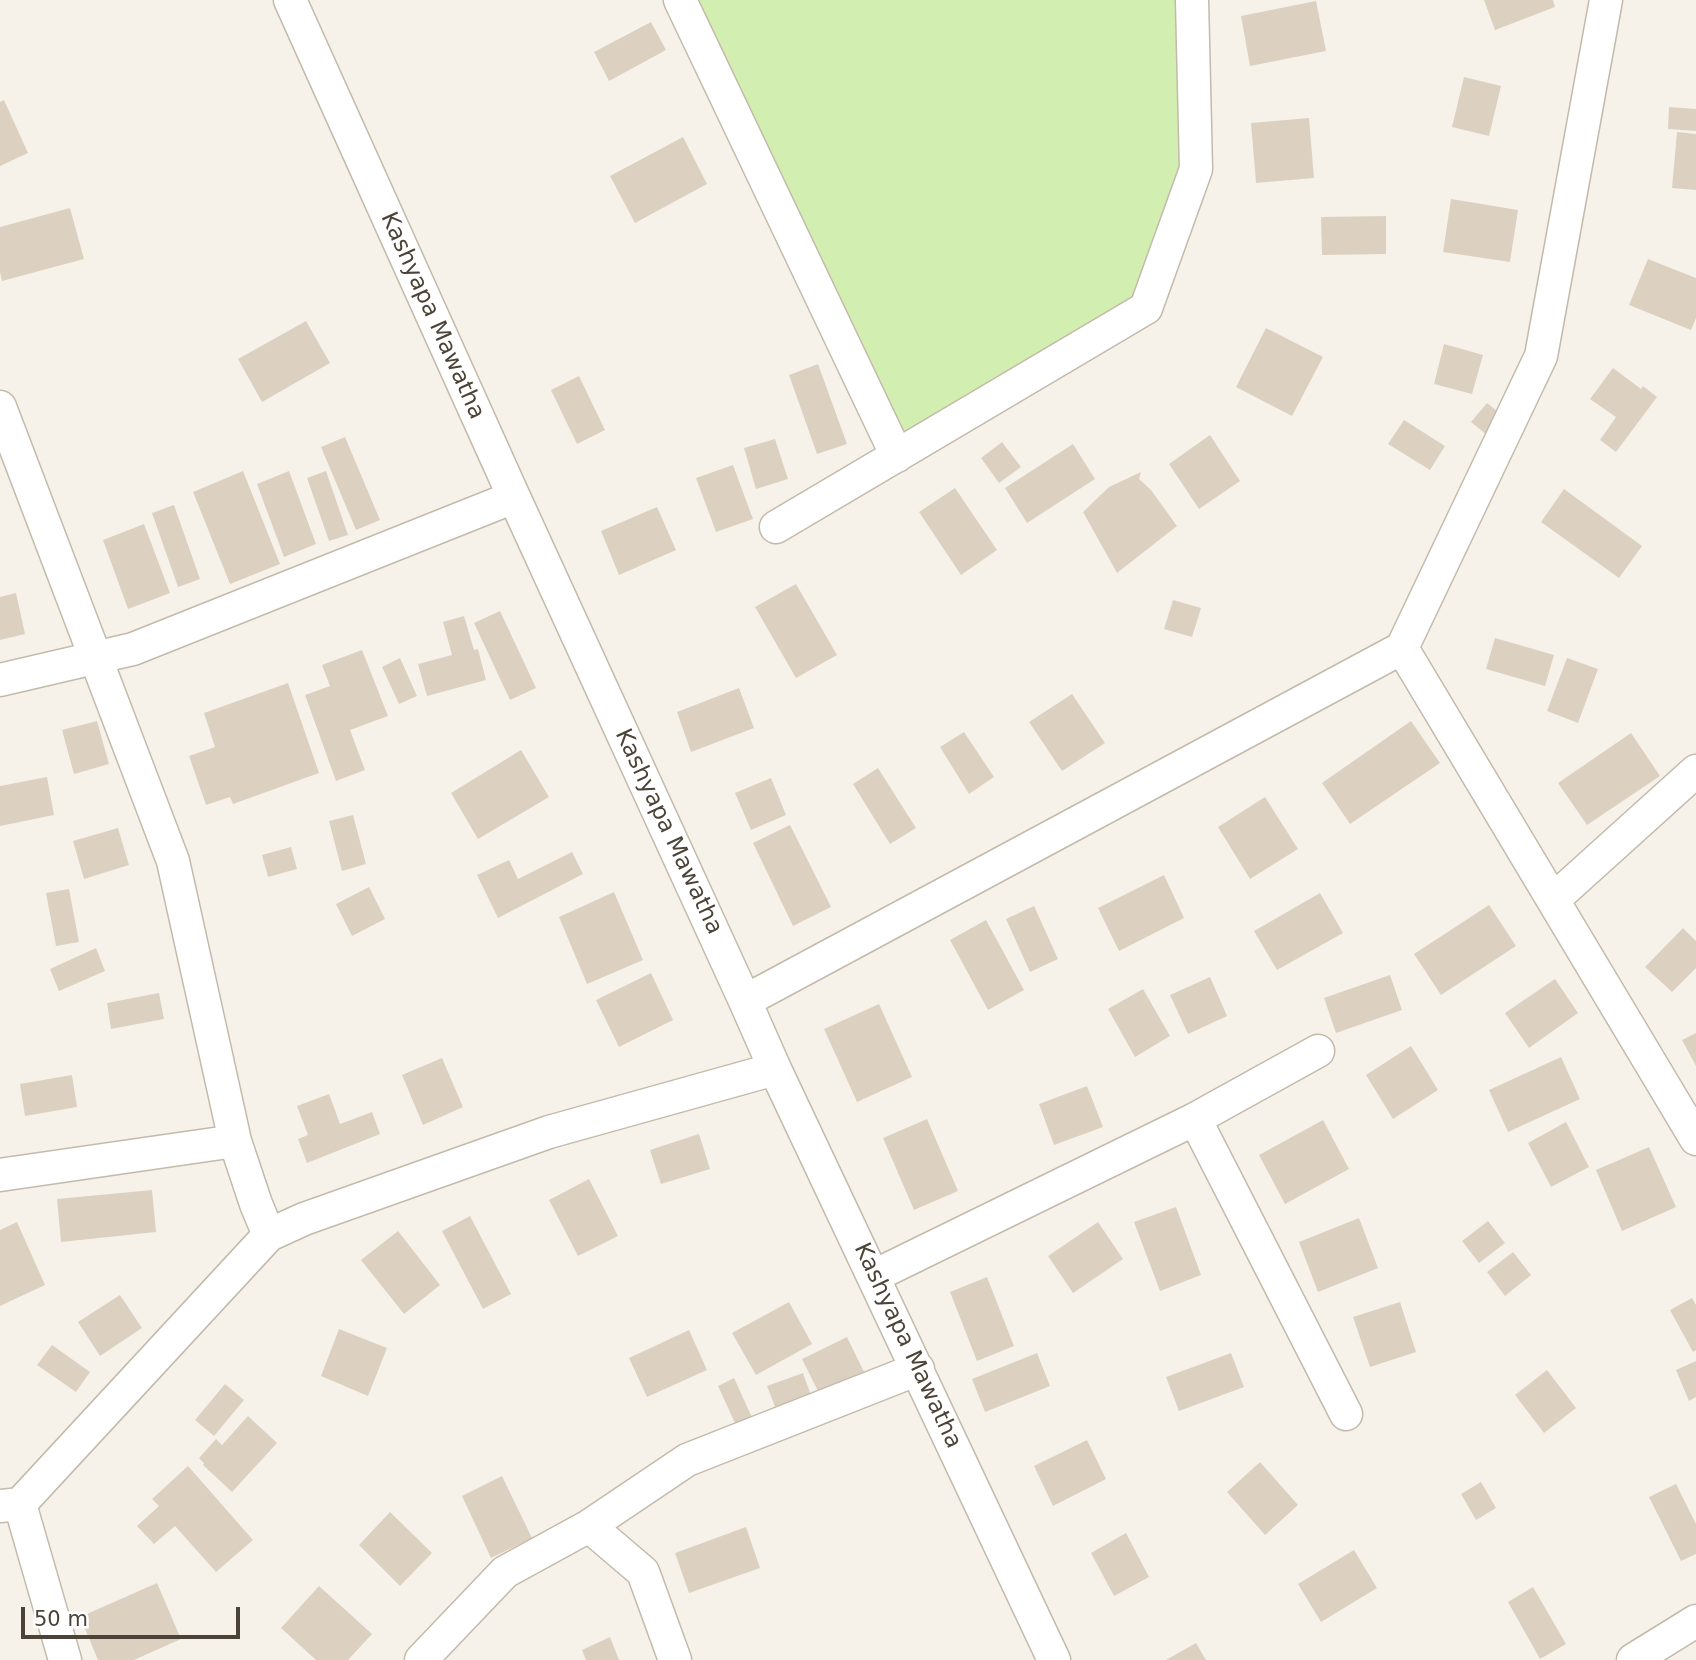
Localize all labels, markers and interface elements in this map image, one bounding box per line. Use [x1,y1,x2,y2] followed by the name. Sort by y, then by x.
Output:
[374,208,490,424] street label: Kashyapa Mawatha
[608,725,728,939] street label: Kashyapa Mawatha
[847,1239,967,1453] street label: Kashyapa Mawatha
[24,1594,243,1638] scale bar
[34,1607,88,1631] text: 50 m

